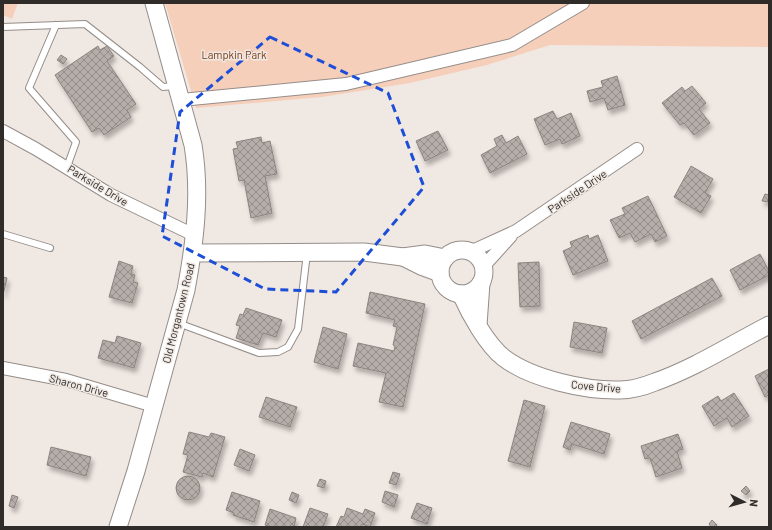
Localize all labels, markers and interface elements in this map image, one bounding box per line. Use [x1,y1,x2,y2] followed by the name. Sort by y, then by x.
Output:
[201,48,267,61] park label: Lampkin Park
[65,162,131,208] street label: Parkside Drive
[545,166,609,215] street label: Parkside Drive
[159,262,197,364] street label: Old Morgantown Road
[48,371,110,399] street label: Sharon Drive
[570,377,622,395] street label: Cove Drive
[724,482,764,522] north arrow
[748,499,761,507] text: N

